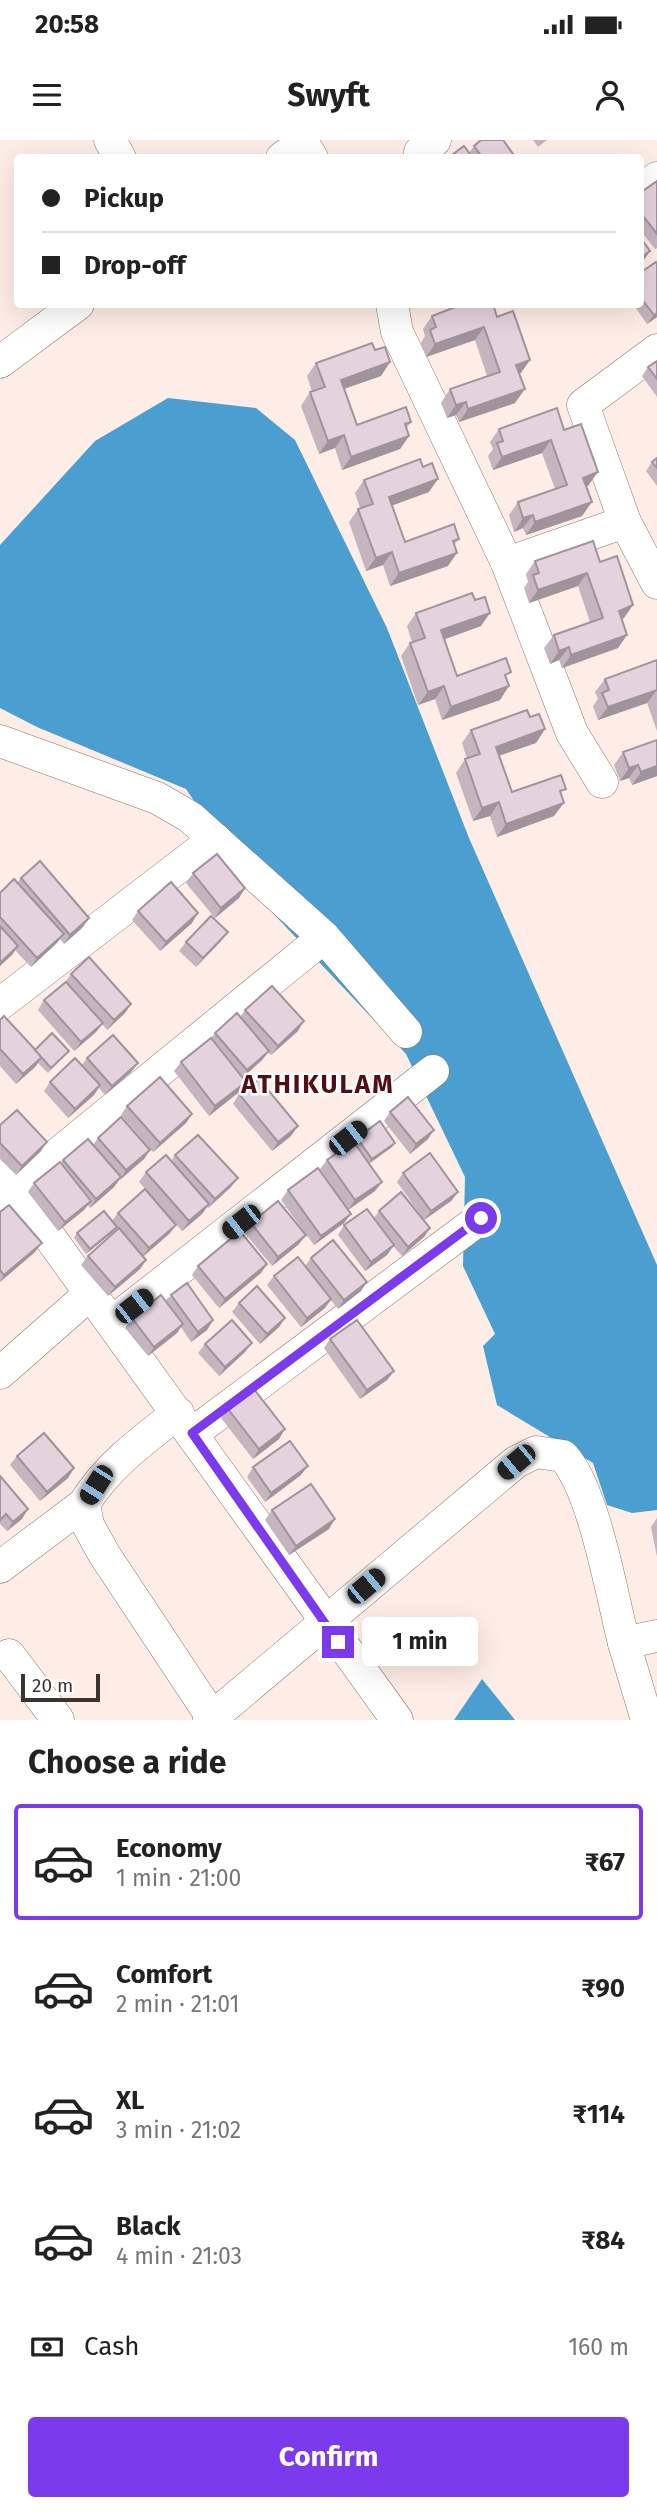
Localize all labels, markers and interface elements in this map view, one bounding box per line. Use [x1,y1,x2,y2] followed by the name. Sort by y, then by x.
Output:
[35,9,99,40] text: 20:58
[28,76,66,114] icon: menu
[287,76,370,114] text: Swyft
[591,76,629,114] icon: person
[84,183,164,214] text: Pickup
[84,250,186,281] text: Drop-off
[240,1069,395,1100] district label: ATHIKULAM
[325,1117,372,1159] car
[218,1201,265,1243] car
[465,1202,497,1234] route start
[111,1285,158,1327] car
[494,1440,539,1484] car
[76,1462,117,1508] car
[344,1564,389,1608] car
[362,1618,478,1666] callout: 1 min
[322,1626,354,1658] route end
[392,1627,448,1655] text: 1 min
[21,1671,100,1703] scale bar
[32,1674,73,1697] text: 20 m
[28,1743,226,1781] text: Choose a ride
[32,1831,95,1894] icon: car
[116,1833,222,1864] text: Economy
[585,1847,625,1878] text: ₹67
[116,1864,241,1892] text: 1 min · 21:00
[32,1957,95,2020] icon: car
[116,1959,212,1990] text: Comfort
[581,1973,625,2004] text: ₹90
[116,1990,239,2018] text: 2 min · 21:01
[32,2083,95,2146] icon: car
[116,2085,144,2116] text: XL
[573,2099,625,2130] text: ₹114
[116,2116,241,2144] text: 3 min · 21:02
[32,2209,95,2272] icon: car
[116,2211,181,2242] text: Black
[581,2225,625,2256] text: ₹84
[116,2242,242,2270] text: 4 min · 21:03
[28,2328,66,2366] icon: cash
[84,2331,140,2362] text: Cash
[568,2333,629,2361] text: 160 m
[28,2417,629,2497] button: Confirm

